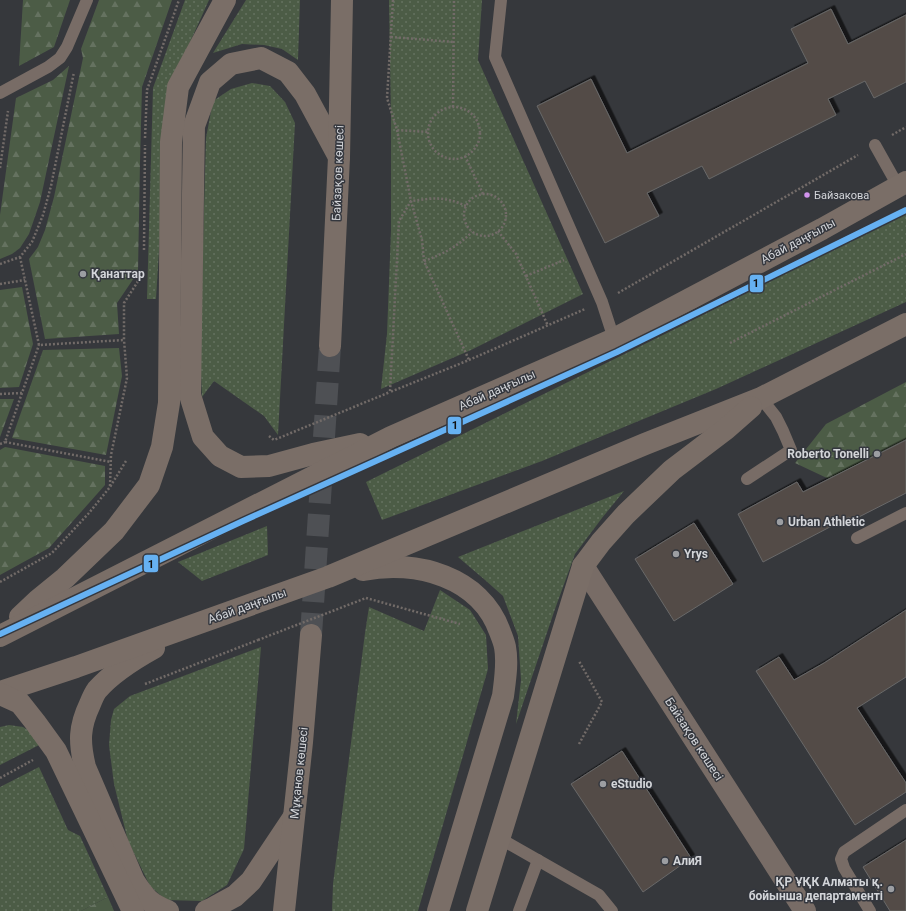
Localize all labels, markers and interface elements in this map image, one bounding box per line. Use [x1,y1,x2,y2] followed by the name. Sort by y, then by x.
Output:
[329,125,347,221] street label: Байзақов көшесі
[814,189,869,202] place label: Байзакова
[802,190,812,200] marker: Байзакова
[758,215,838,267] street label: Абай даңғылы
[91,267,145,281] place label: Қанаттар
[78,269,88,279] marker: Қанаттар
[749,274,764,293] line badge: 1
[753,277,759,290] text: 1
[456,367,538,413] street label: Абай даңғылы
[447,416,462,435] line badge: 1
[452,419,458,432] text: 1
[787,447,869,461] place label: Roberto Tonelli
[872,449,882,459] marker: Roberto Tonelli
[788,515,865,529] place label: Urban Athletic
[775,517,785,527] marker: Urban Athletic
[684,547,708,561] place label: Yrys
[671,549,681,559] marker: Yrys
[143,554,159,573] line badge: 1
[148,558,154,571] text: 1
[206,585,288,627] street label: Абай даңғылы
[662,695,726,783] street label: Байзақов көшесі
[287,726,311,820] street label: Мұқанов көшесі
[611,777,653,791] place label: eStudio
[598,779,608,789] marker: eStudio
[673,854,702,868] place label: АлиЯ
[660,856,670,866] marker: АлиЯ
[749,875,883,903] place label: ҚР ҰҚК Алматы қ. бойынша департаменті
[886,884,896,894] marker: ҚР ҰҚК Алматы қ. бойынша департаменті

